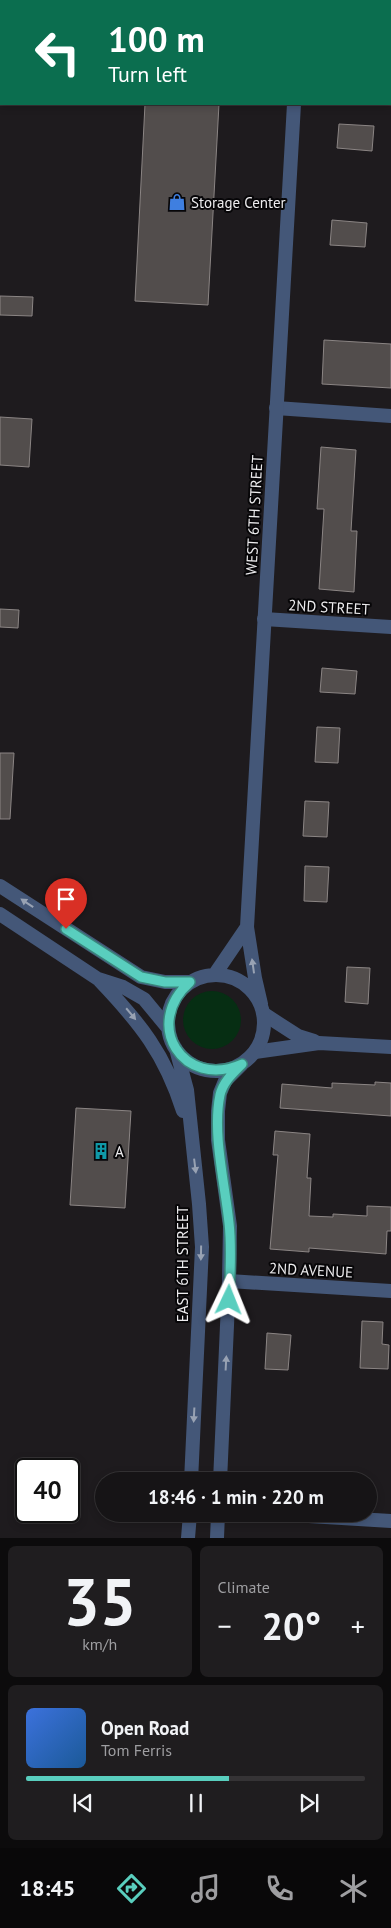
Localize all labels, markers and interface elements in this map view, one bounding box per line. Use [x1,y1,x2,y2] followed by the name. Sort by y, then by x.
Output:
[108,16,205,62] text: 100 m
[25,20,90,85] icon: left
[108,60,187,88] text: Turn left
[167,192,187,212] shop icon: Storage Center
[191,193,286,212] place label: Storage Center
[241,454,267,576] street label: WEST 6TH STREET
[288,595,371,619] street label: 2ND STREET
[45,878,87,929] pin
[52,885,80,913] icon: arrive
[20,899,34,908] one-way arrow
[249,958,257,974] one-way arrow
[126,1008,137,1021] one-way arrow
[91,1141,111,1161] building icon: A
[115,1142,124,1161] place label: A
[191,1158,199,1174] one-way arrow
[173,1205,192,1322] street label: EAST 6TH STREET
[197,1245,205,1261] one-way arrow
[268,1258,354,1282] street label: 2ND AVENUE
[202,1273,254,1325] position arrow
[222,1354,230,1370] one-way arrow
[190,1407,198,1423] one-way arrow
[15,1458,80,1523] speed limit sign: 40
[148,1485,324,1509] text: 18:46 · 1 min · 220 m
[63,1559,137,1643] text: 35
[218,1577,270,1597] text: Climate
[261,1601,321,1650] text: 20°
[218,1607,232,1644] text: −
[351,1607,365,1644] text: +
[82,1634,117,1654] text: km/h
[101,1716,189,1740] text: Open Road
[101,1740,172,1760] text: Tom Ferris
[69,1789,97,1817] icon: previous
[182,1789,210,1817] icon: pause
[295,1789,323,1817] icon: next
[114,1871,149,1906] icon: directions
[188,1871,223,1906] icon: music
[262,1871,297,1906] icon: phone
[336,1871,371,1906] icon: climate
[20,1874,75,1902] text: 18:45

